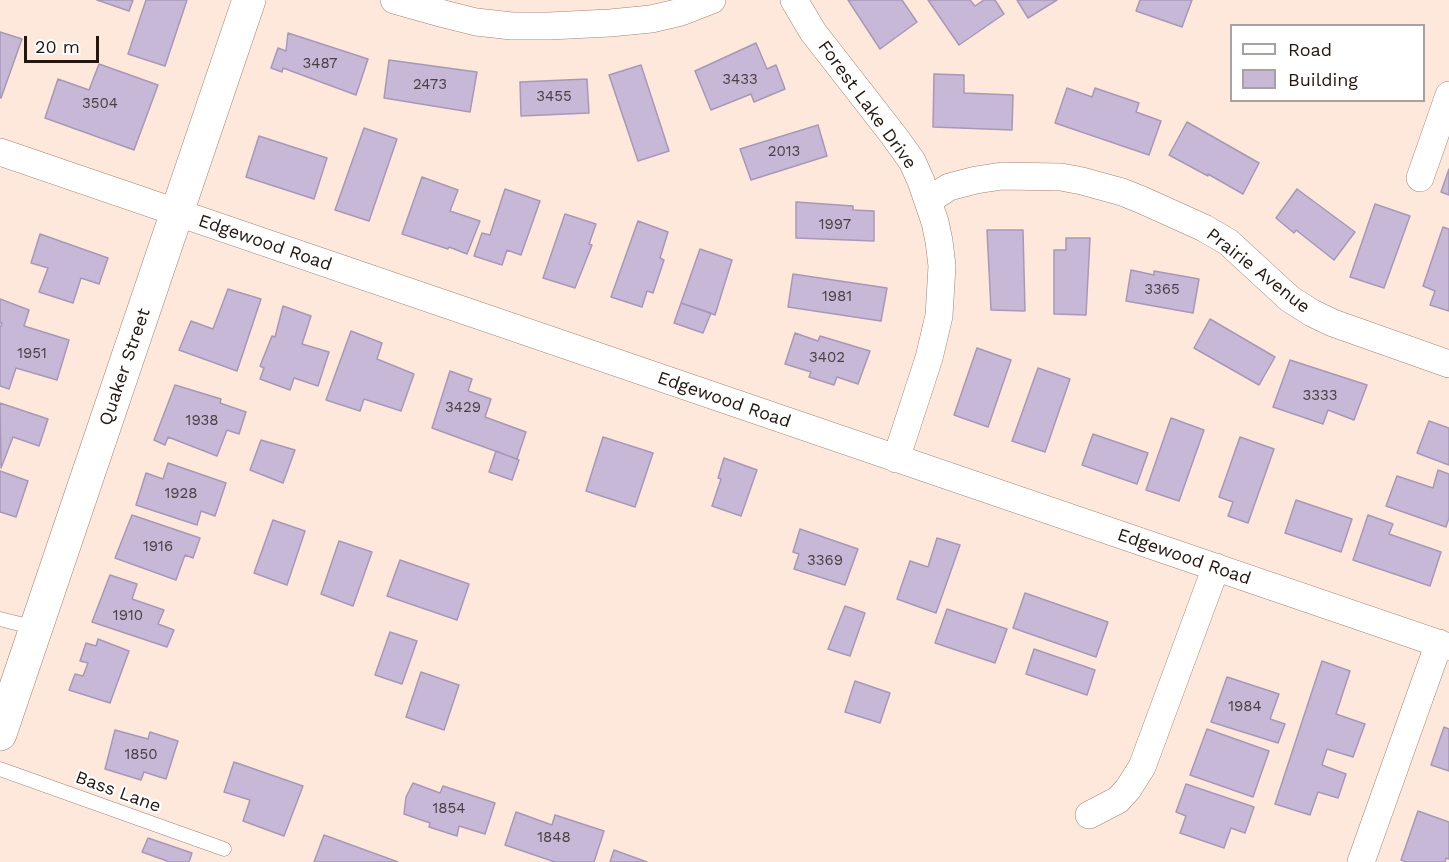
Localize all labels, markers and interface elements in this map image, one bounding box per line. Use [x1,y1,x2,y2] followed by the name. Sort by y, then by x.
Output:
[27,24,102,62] scale bar
[1230,24,1425,102] legend
[35,36,80,57] text: 20 m
[813,37,921,173] street label: Forest Lake Drive
[1288,39,1332,60] text: Road
[303,55,337,73] house number: 3487
[1288,69,1358,90] text: Building
[722,71,758,89] house number: 3433
[413,76,447,94] house number: 2473
[536,88,572,106] house number: 3455
[82,95,118,113] house number: 3504
[768,143,800,161] house number: 2013
[195,210,335,276] street label: Edgewood Road
[819,216,851,234] house number: 1997
[1202,224,1314,318] street label: Prairie Avenue
[1144,281,1180,299] house number: 3365
[822,288,852,306] house number: 1981
[95,305,155,429] street label: Quaker Street
[17,345,47,363] house number: 1951
[809,349,845,367] house number: 3402
[654,367,794,433] street label: Edgewood Road
[1303,387,1337,405] house number: 3333
[445,399,481,417] house number: 3429
[186,412,218,430] house number: 1938
[164,485,198,503] house number: 1928
[1114,524,1254,590] street label: Edgewood Road
[143,538,173,556] house number: 1916
[807,552,843,570] house number: 3369
[113,607,143,625] house number: 1910
[1228,698,1262,716] house number: 1984
[124,746,158,764] house number: 1850
[72,767,164,817] street label: Bass Lane
[433,800,465,818] house number: 1854
[537,829,571,847] house number: 1848

